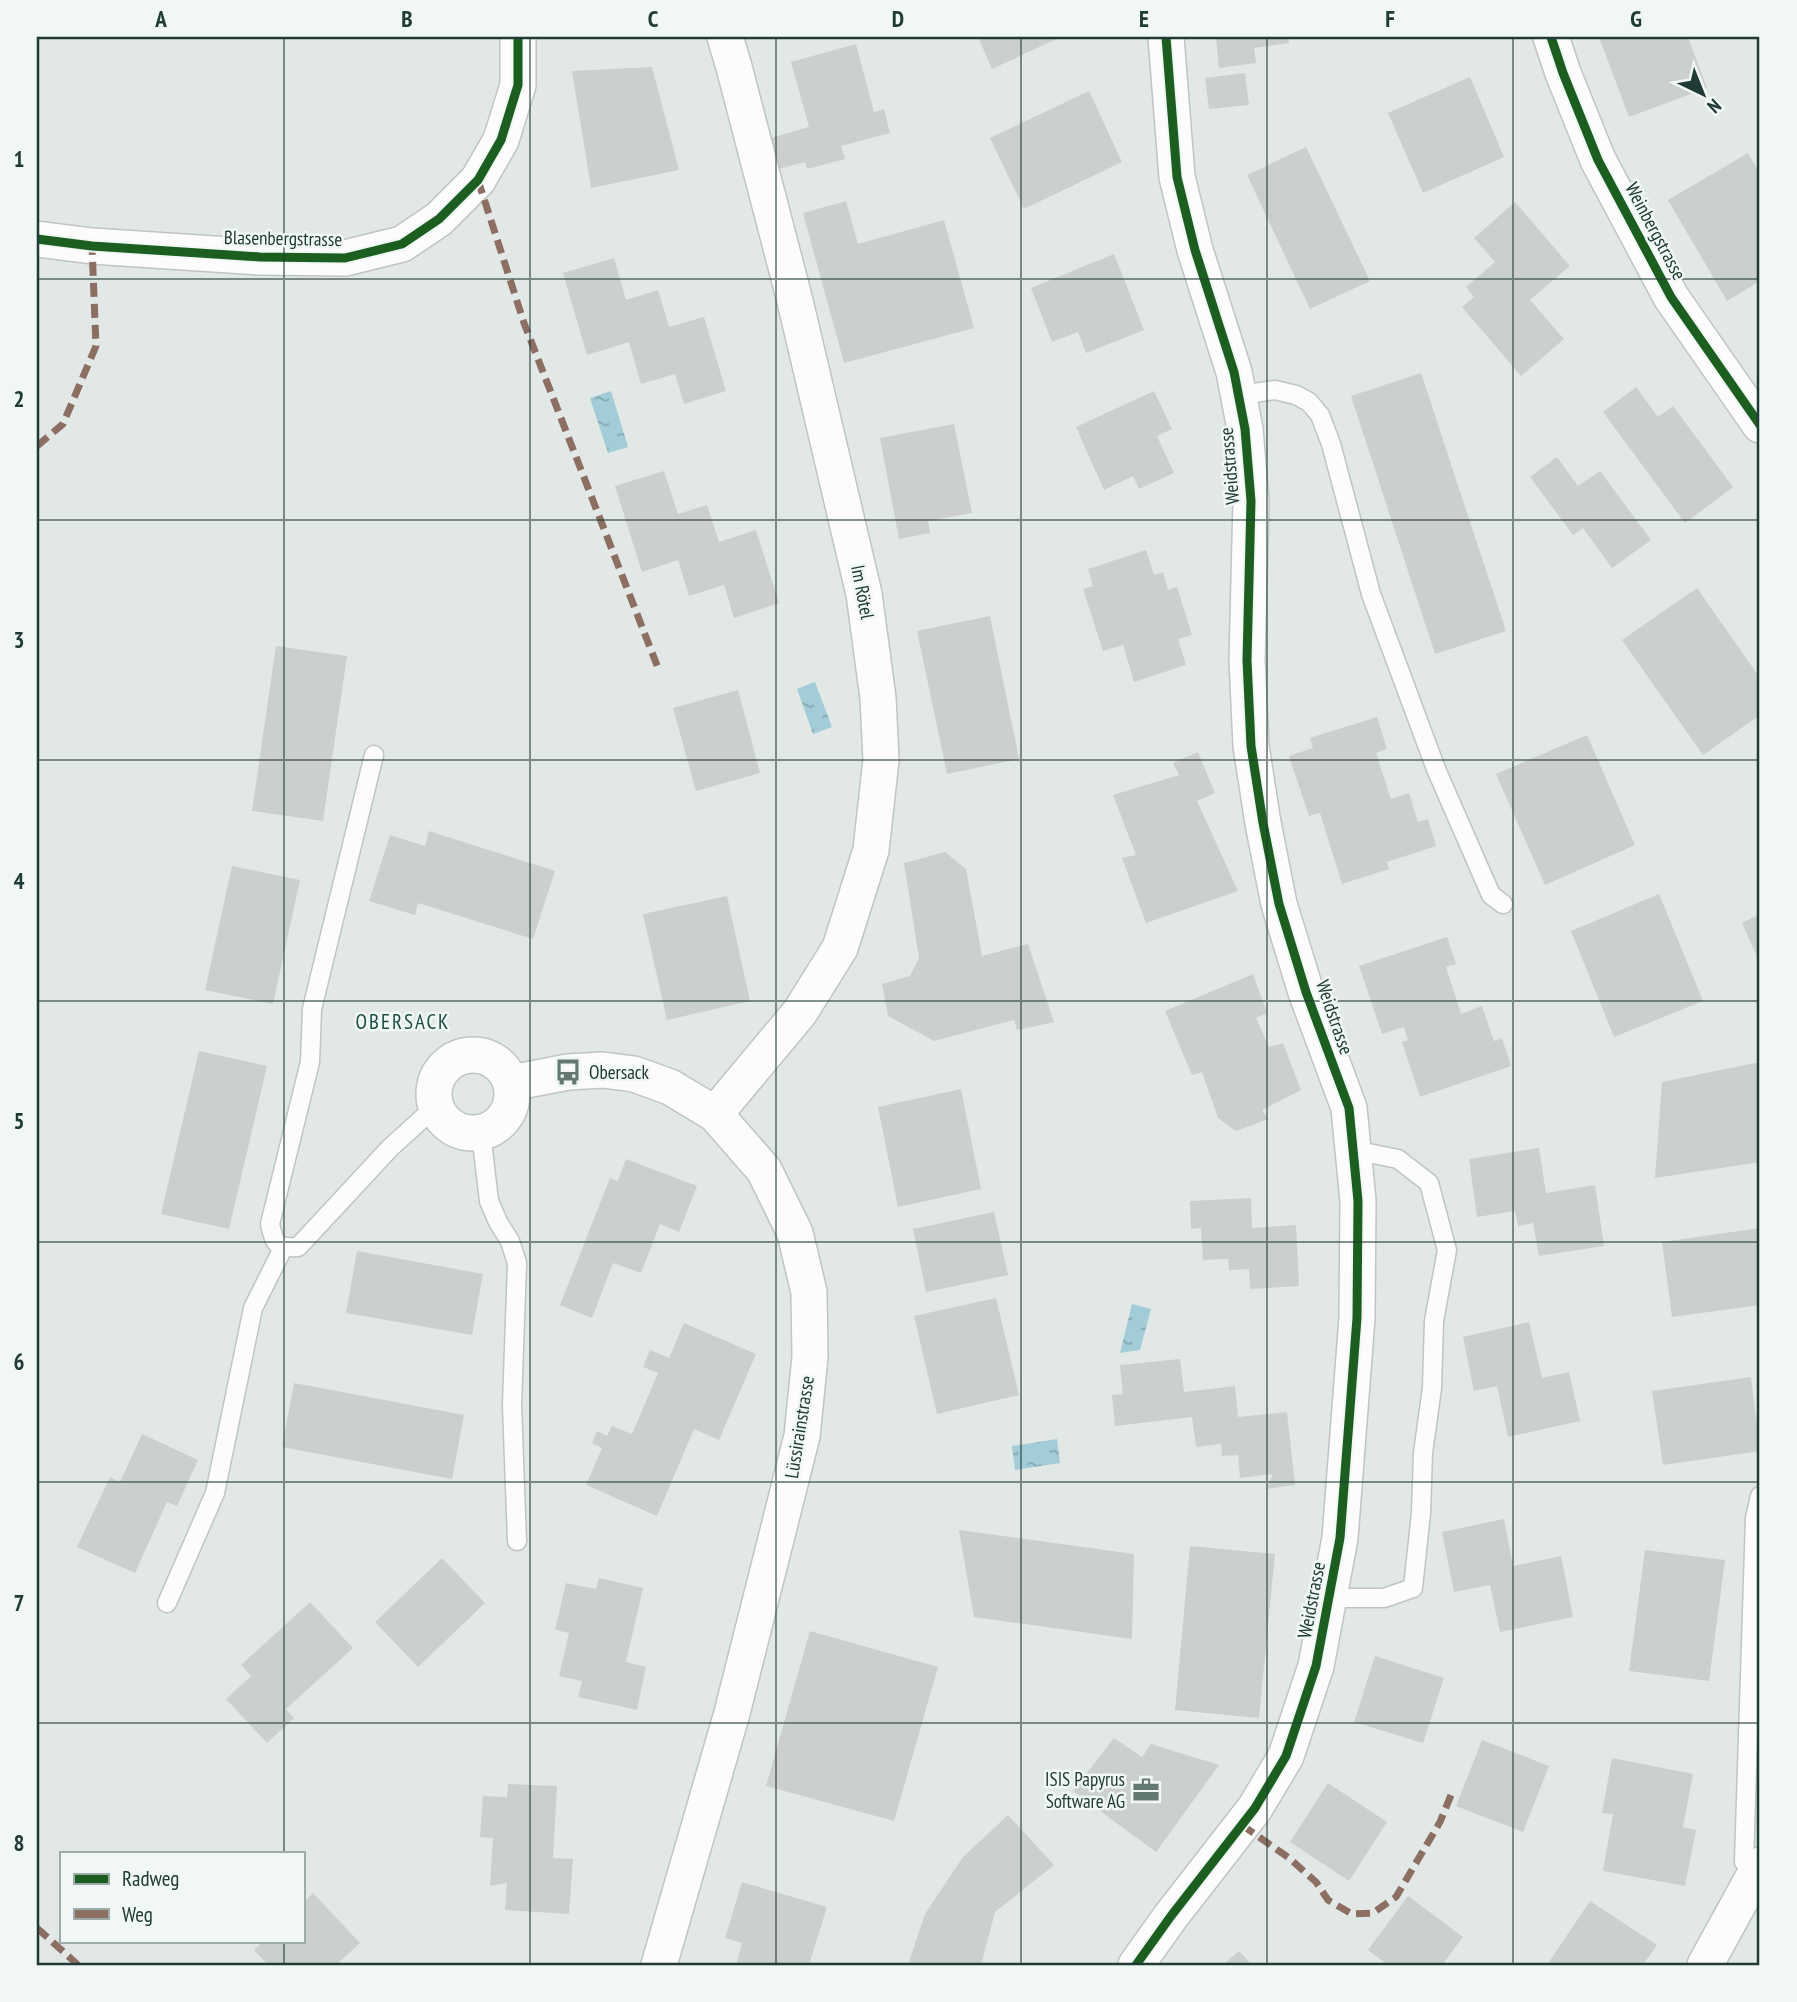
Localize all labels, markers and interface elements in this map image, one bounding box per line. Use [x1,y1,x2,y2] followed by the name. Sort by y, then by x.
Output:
[154,4,167,33] text: A
[401,4,413,33] text: B
[648,4,659,33] text: C
[892,4,904,33] text: D
[1139,4,1149,33] text: E
[1385,4,1395,33] text: F
[1630,4,1642,33] text: G
[1668,60,1738,130] north arrow
[1703,94,1727,119] text: N
[14,144,25,173] text: 1
[1620,178,1692,284] street label: Weinbergstrasse
[224,225,342,251] street label: Blasenbergstrasse
[14,384,25,413] text: 2
[1214,426,1244,506] street label: Weidstrasse
[846,563,880,622] street label: Im Rötel
[14,625,25,654] text: 3
[14,866,25,895] text: 4
[1311,976,1359,1058] street label: Weidstrasse
[356,1008,450,1035] district label: OBERSACK
[553,1057,583,1087] bus stop icon: Obersack
[589,1060,650,1084] place label: Obersack
[14,1106,25,1135] text: 5
[14,1347,25,1376] text: 6
[779,1374,819,1480] street label: Lüssirainstrasse
[1292,1560,1330,1640] street label: Weidstrasse
[14,1588,25,1617] text: 7
[1045,1767,1125,1813] place label: ISIS Papyrus Software AG
[1131,1775,1161,1805] office icon: ISIS Papyrus Software AG
[14,1828,25,1857] text: 8
[60,1852,304,1942] legend
[122,1865,179,1892] text: Radweg
[122,1901,153,1928] text: Weg

